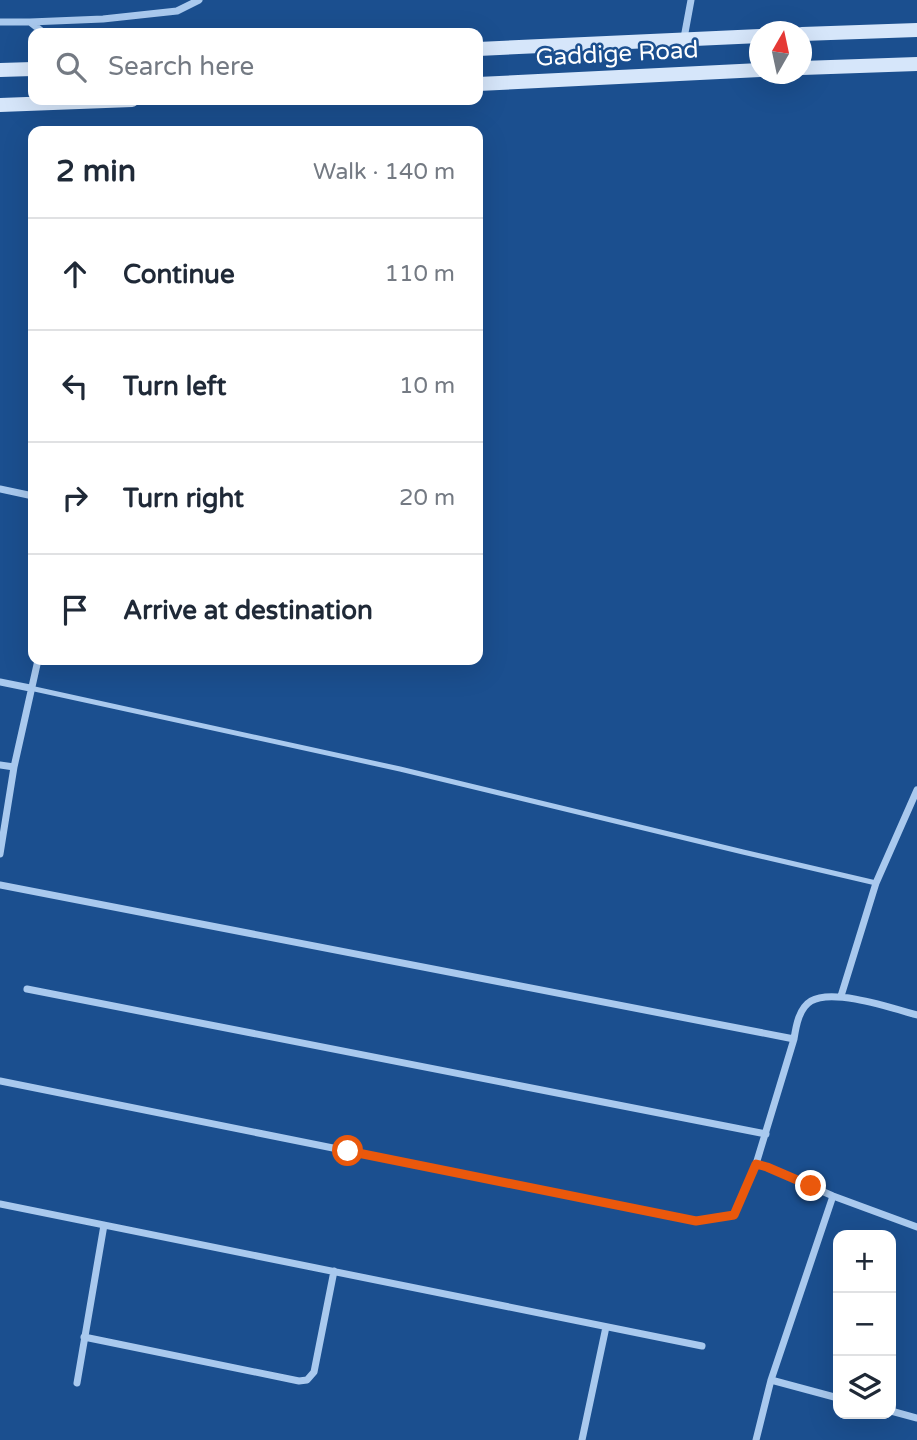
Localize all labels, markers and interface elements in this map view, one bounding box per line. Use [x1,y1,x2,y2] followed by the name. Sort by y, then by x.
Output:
[749,21,812,84] north arrow
[28,28,483,105] search box
[535,35,699,73] street label: Gaddige Road
[52,48,90,86] icon: search
[108,51,254,82] text: Search here
[56,153,136,190] text: 2 min
[313,158,455,186] text: Walk · 140 m
[56,255,94,293] icon: ahead
[123,259,235,290] text: Continue
[385,260,455,288] text: 110 m
[56,367,94,405] icon: left
[123,371,226,402] text: Turn left
[399,372,455,400] text: 10 m
[56,479,94,517] icon: right
[123,483,244,514] text: Turn right
[399,484,455,512] text: 20 m
[56,591,94,629] icon: arrive
[123,595,373,626] text: Arrive at destination
[332,1135,363,1166] route start
[795,1170,826,1201] route end
[833,1230,896,1419] map controls
[833,1230,896,1293] button: +
[833,1293,896,1356] button: −
[833,1356,896,1419] button: layers

